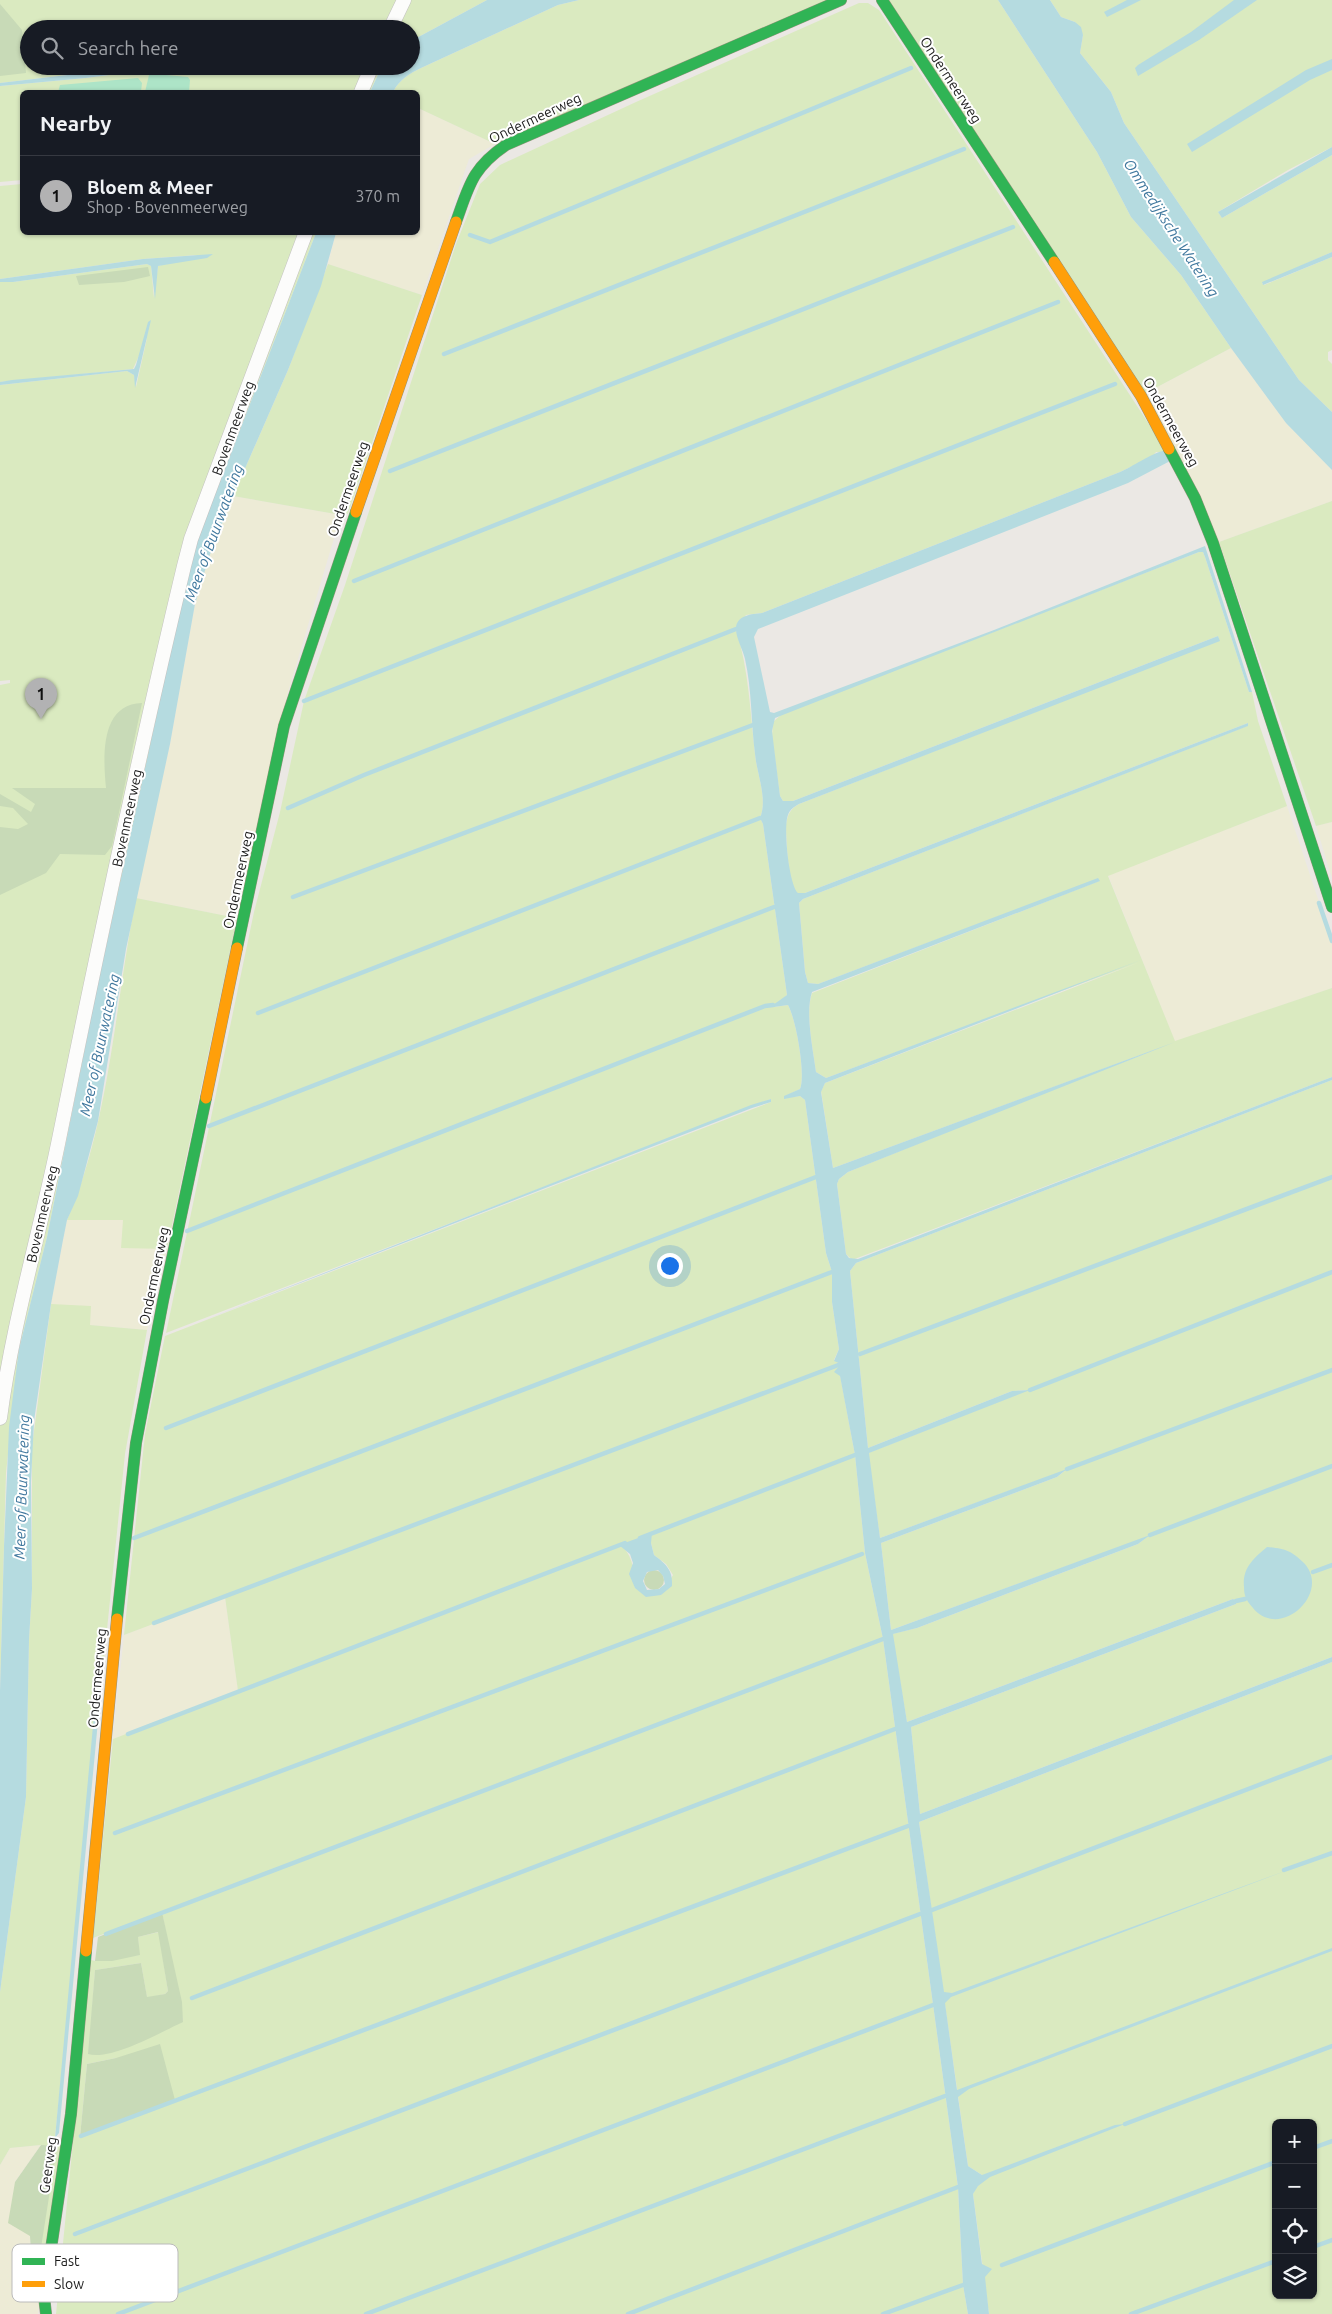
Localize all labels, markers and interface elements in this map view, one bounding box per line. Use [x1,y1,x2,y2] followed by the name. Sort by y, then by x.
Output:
[20,20,420,75] search box
[38,34,66,62] icon: search
[917,34,985,126] street label: Ondermeerweg
[78,37,178,59] text: Search here
[486,90,584,146] street label: Ondermeerweg
[40,111,111,135] text: Nearby
[1120,156,1222,300] water label: Ommedijksche Watering
[87,176,213,198] text: Bloem & Meer
[51,187,61,205] text: 1
[355,187,400,205] text: 370 m
[87,198,248,216] text: Shop · Bovenmeerweg
[1140,374,1202,470] street label: Ondermeerweg
[208,379,258,477] street label: Bovenmeerweg
[324,439,372,539] street label: Ondermeerweg
[181,462,246,604] water label: Meer of Buurwatering
[25,678,57,719] pin: 1
[109,768,145,868] street label: Bovenmeerweg
[220,830,256,930] street label: Ondermeerweg
[76,972,123,1117] water label: Meer of Buurwatering
[23,1164,61,1264] street label: Bovenmeerweg
[136,1226,172,1326] street label: Ondermeerweg
[657,1253,683,1279] your location
[10,1414,33,1560] water label: Meer of Buurwatering
[85,1628,109,1728] street label: Ondermeerweg
[1272,2119,1317,2299] map controls
[1272,2119,1317,2164] button: +
[36,2136,60,2194] street label: Geerweg
[1272,2164,1317,2209] button: −
[1272,2209,1317,2254] button: locate
[12,2244,178,2302] legend
[54,2253,80,2269] text: Fast
[1272,2254,1317,2299] button: layers
[54,2276,84,2292] text: Slow

